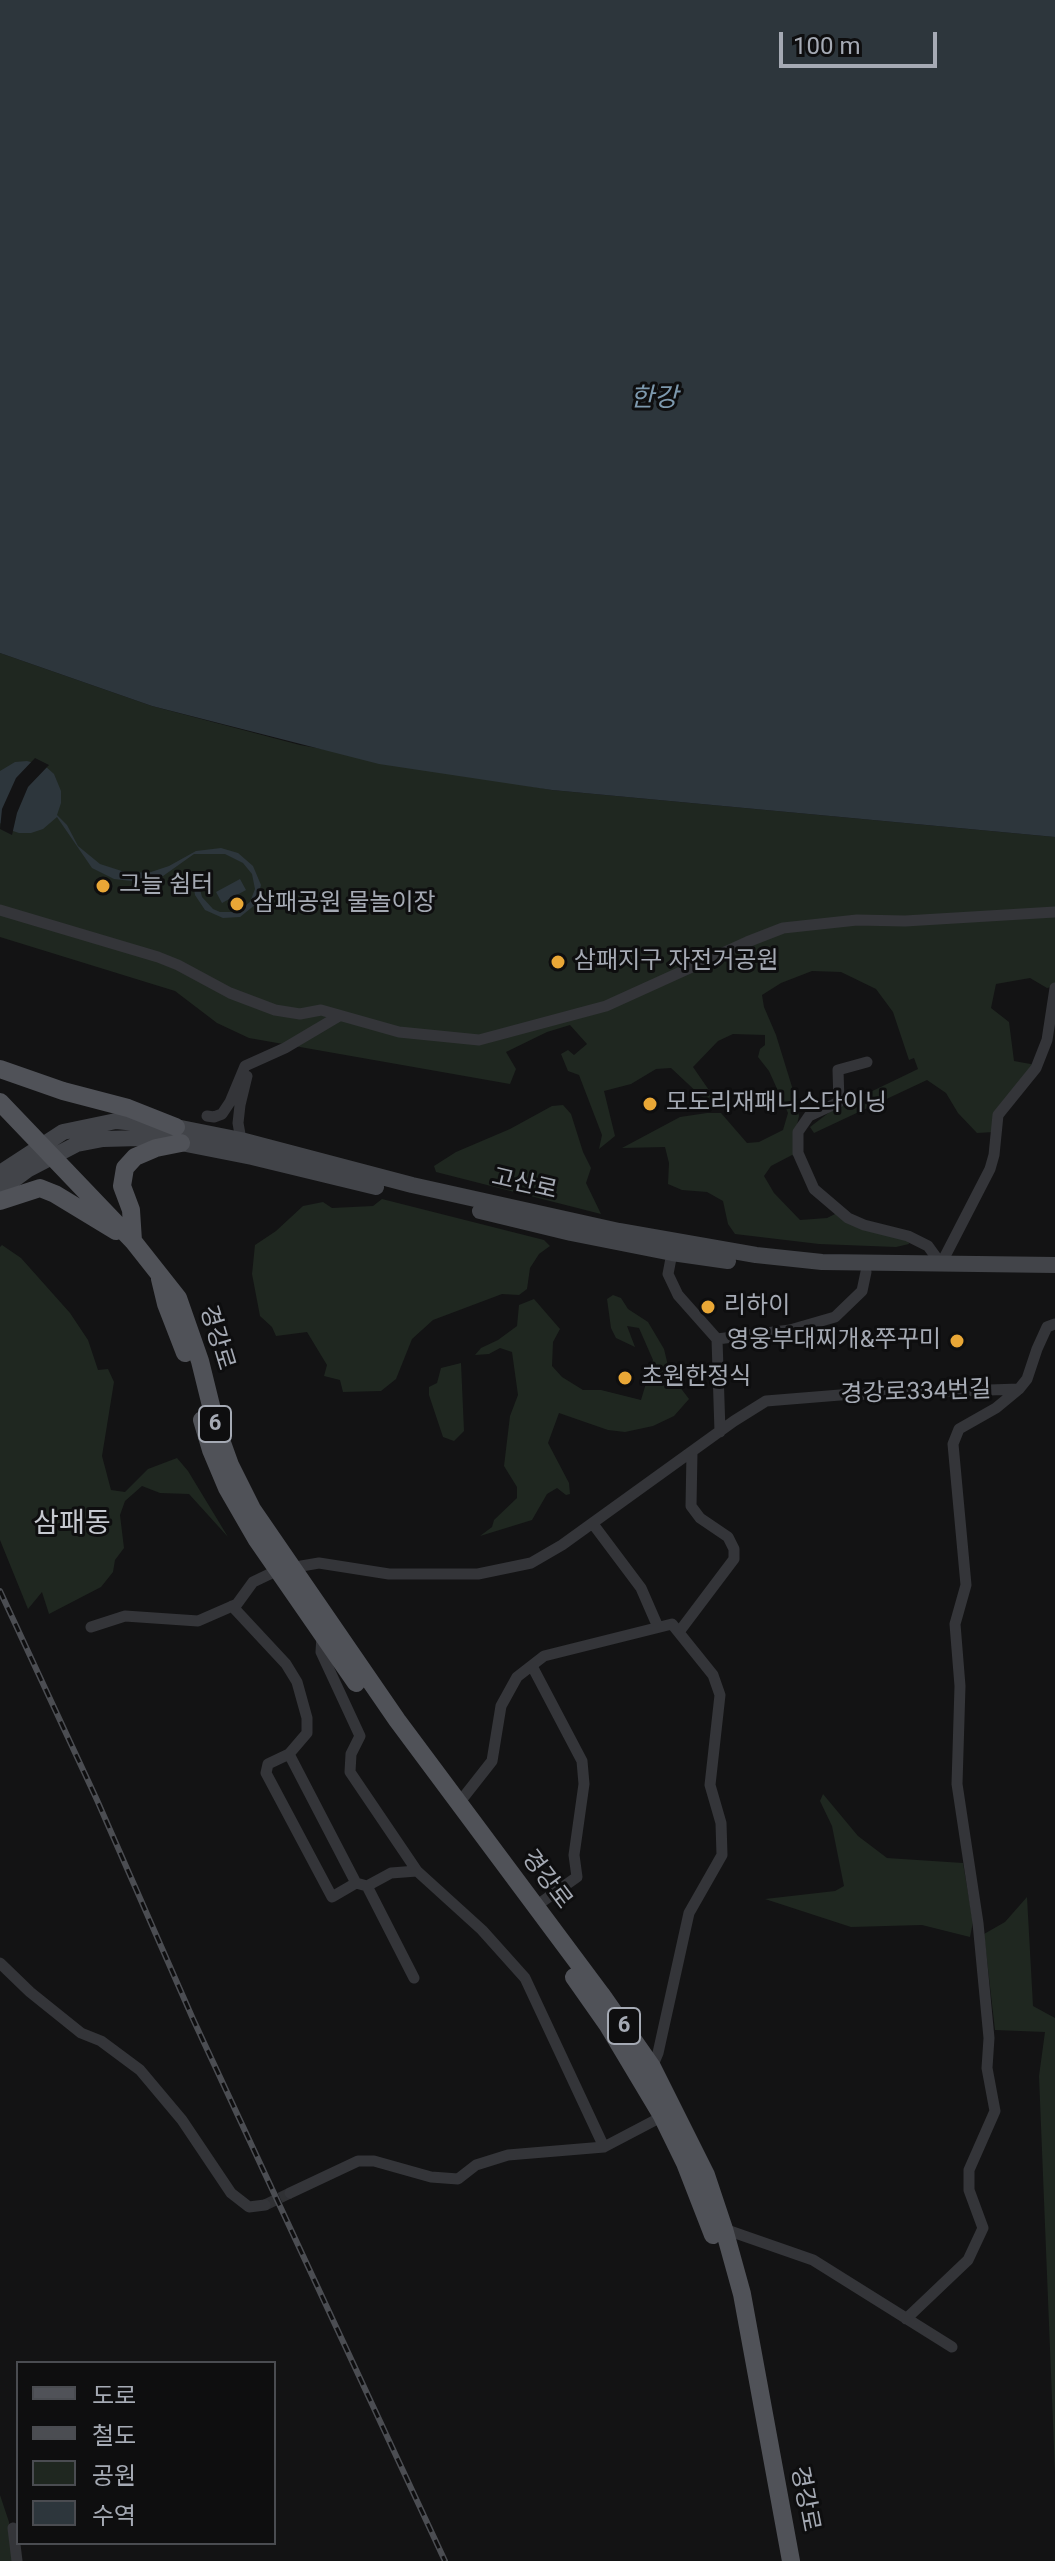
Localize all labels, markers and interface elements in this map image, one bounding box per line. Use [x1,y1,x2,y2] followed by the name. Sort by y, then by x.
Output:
[783,16,941,66] scale bar
[793,32,860,60] text: 100 m
[630,383,678,415] water label: 한강
[119,872,213,900] place label: 그늘 쉼터
[94,877,112,895] marker: 그늘 쉼터
[253,890,436,918] place label: 삼패공원 물놀이장
[228,895,246,913] marker: 삼패공원 물놀이장
[574,948,779,976] place label: 삼패지구 자전거공원
[549,953,567,971] marker: 삼패지구 자전거공원
[666,1090,887,1118] place label: 모도리재패니스다이닝
[641,1095,659,1113] marker: 모도리재패니스다이닝
[488,1164,560,1206] street label: 고산로
[724,1293,790,1321] place label: 리하이
[699,1298,717,1316] marker: 리하이
[193,1302,239,1374] street label: 경강로
[727,1327,941,1355] place label: 영웅부대찌개&쭈꾸미
[948,1332,966,1350] marker: 영웅부대찌개&쭈꾸미
[641,1364,751,1392] place label: 초원한정식
[616,1369,634,1387] marker: 초원한정식
[840,1376,992,1410] street label: 경강로334번길
[199,1406,231,1442] road number: 6
[33,1508,111,1542] district label: 삼패동
[515,1845,577,1915] street label: 경강로
[608,2008,640,2044] road number: 6
[16,2361,276,2545] legend
[92,2382,136,2410] text: 도로
[92,2422,136,2450] text: 철도
[92,2462,136,2490] text: 공원
[784,2464,824,2534] street label: 경강로
[92,2502,136,2530] text: 수역

